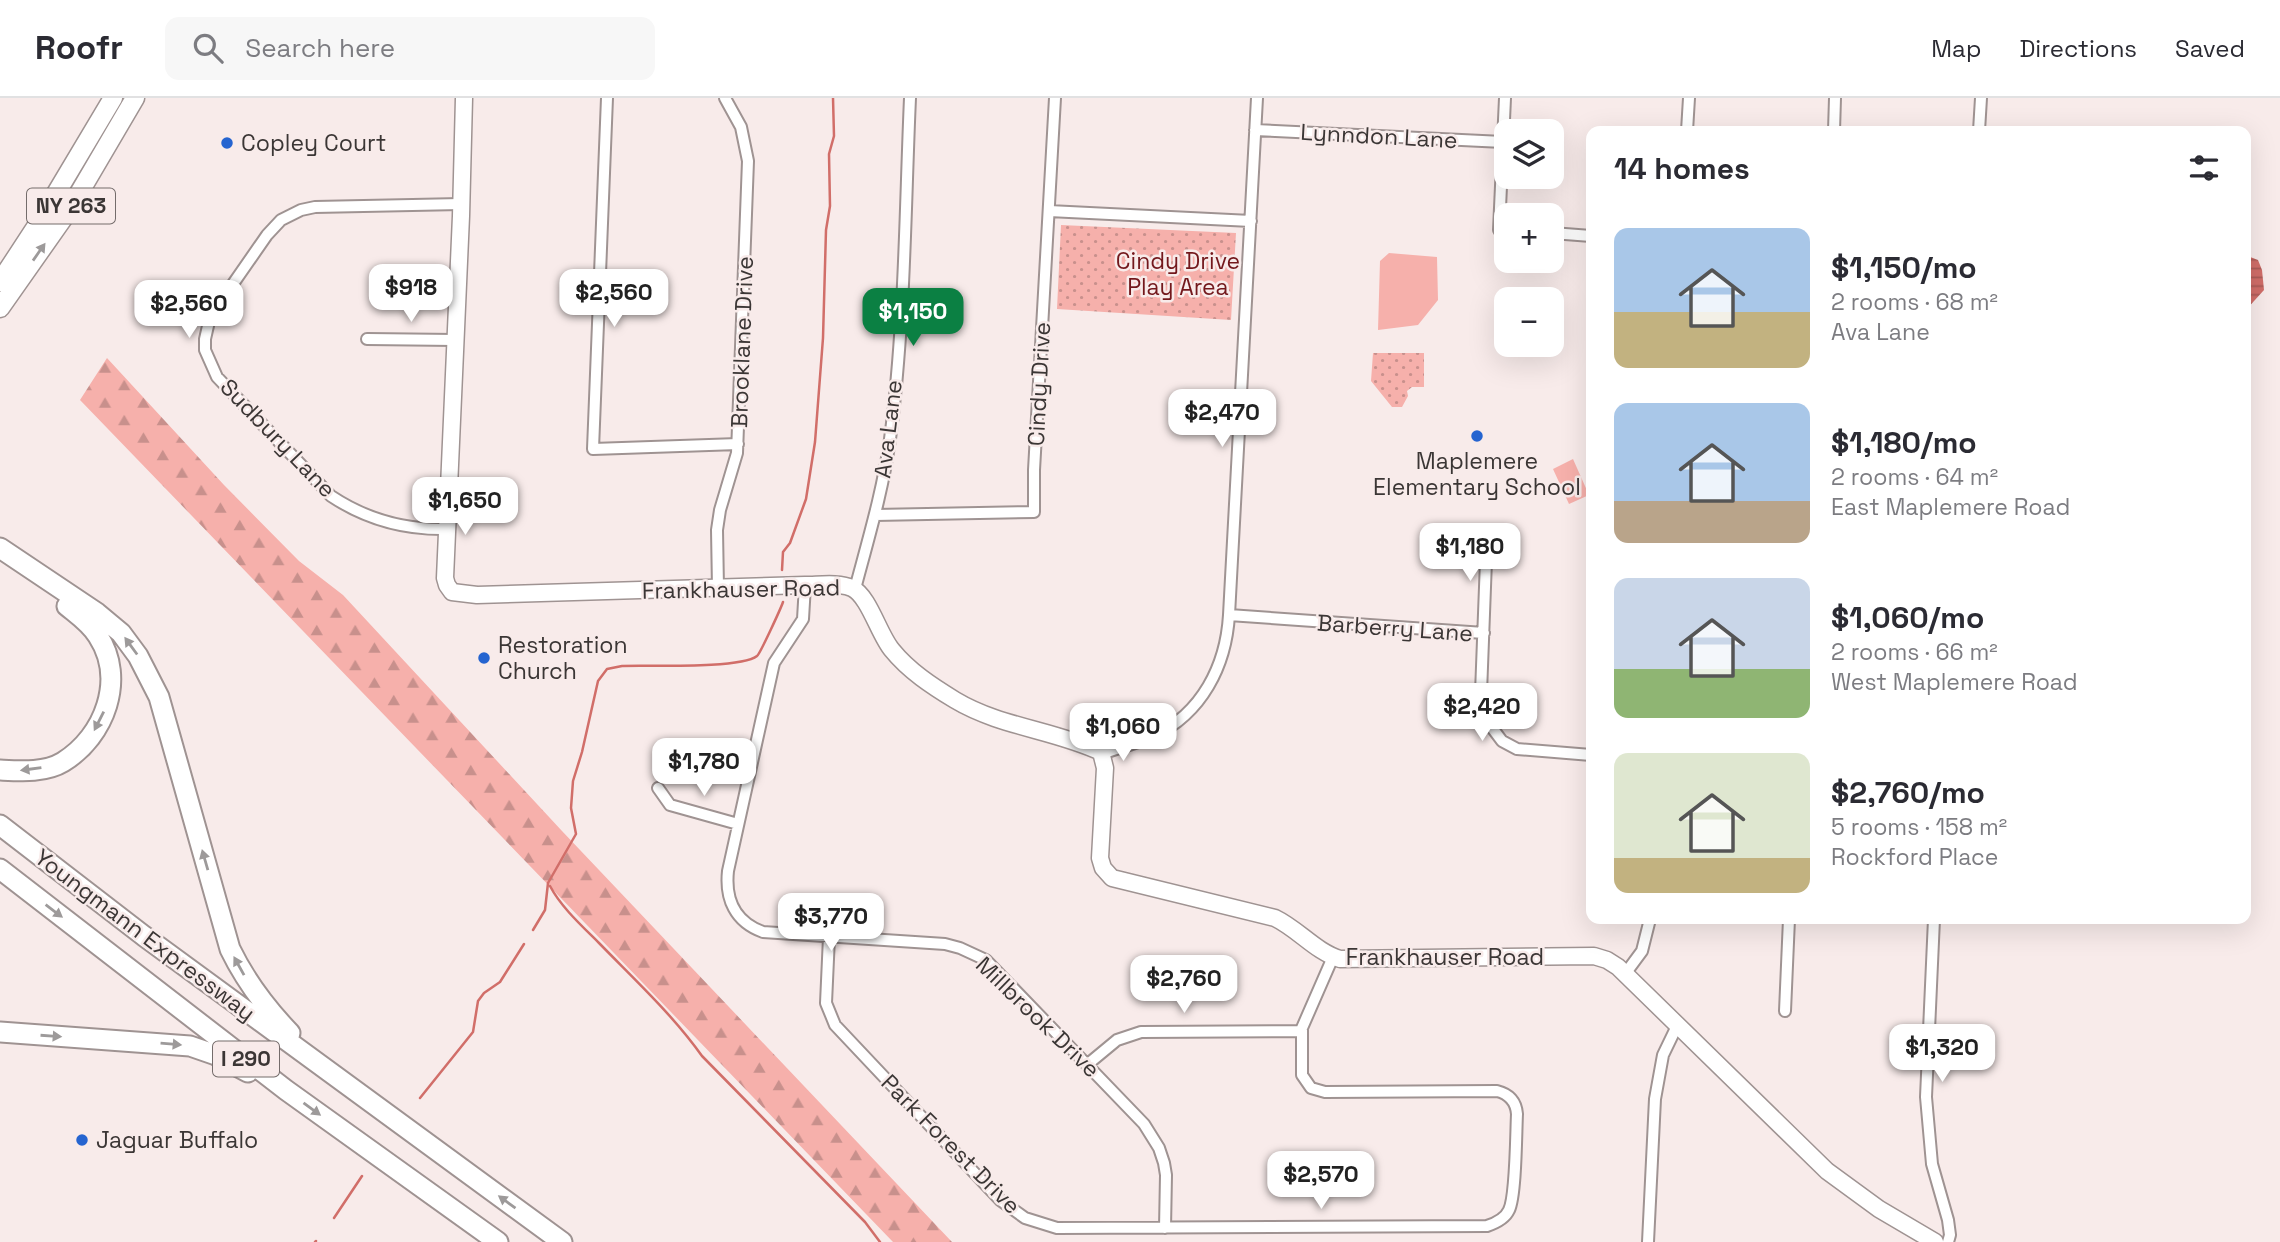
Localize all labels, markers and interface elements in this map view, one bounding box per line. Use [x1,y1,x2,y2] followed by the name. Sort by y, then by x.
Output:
[165,17,655,80] search box
[35,27,123,69] text: Roofr
[189,29,227,67] icon: search
[245,31,395,65] text: Search here
[1931,33,1981,64] text: Map
[2019,33,2137,64] text: Directions
[2175,33,2245,64] text: Saved
[1300,117,1458,155] street label: Lynndon Lane
[1494,119,1564,357] map controls
[1494,119,1564,189] button: layers
[241,128,386,158] place label: Copley Court
[219,135,235,151] marker: Copley Court
[1614,149,1750,188] text: 14 homes
[2185,149,2223,187] icon: filters
[27,188,115,224] road number: NY 263
[1494,203,1564,273] button: +
[32,243,46,261] one-way arrow
[1116,246,1240,302] park label: Cindy Drive Play Area
[1831,248,1977,287] text: $1,150/mo
[724,256,760,428] street label: Brooklane Drive
[1670,256,1754,340] icon: home
[370,264,452,324] pin: $918
[557,270,671,329] pin: $2,560
[385,272,437,302] text: $918
[575,277,653,307] text: $2,560
[132,280,246,340] pin: $2,560
[1494,287,1564,357] button: −
[1831,287,1998,317] text: 2 rooms · 68 m²
[150,288,228,318] text: $2,560
[856,288,970,348] pin: $1,150
[879,296,948,326] text: $1,150
[1831,317,1930,347] text: Ava Lane
[1021,321,1057,447] street label: Cindy Drive
[214,372,342,504] street label: Sudbury Lane
[867,378,909,480] street label: Ava Lane
[1165,390,1279,449] pin: $2,470
[1184,397,1260,427] text: $2,470
[1831,423,1977,462] text: $1,180/mo
[1469,428,1485,444] marker: Maplemere Elementary School
[1670,431,1754,515] icon: home
[1373,446,1581,502] place label: Maplemere Elementary School
[1831,462,1998,492] text: 2 rooms · 64 m²
[408,478,522,537] pin: $1,650
[428,485,502,515] text: $1,650
[1831,492,2070,522] text: East Maplemere Road
[1413,524,1527,583] pin: $1,180
[1436,531,1505,561] text: $1,180
[642,572,840,606] street label: Frankhauser Road
[1831,598,1984,637] text: $1,060/mo
[1670,606,1754,690] icon: home
[1316,608,1474,648] street label: Barberry Lane
[498,630,628,686] place label: Restoration Church
[124,637,138,656] one-way arrow
[1831,637,1998,667] text: 2 rooms · 66 m²
[476,650,492,666] marker: Restoration Church
[1831,667,2078,697] text: West Maplemere Road
[1425,684,1539,743] pin: $2,420
[1443,691,1521,721] text: $2,420
[1066,704,1180,763] pin: $1,060
[1086,711,1160,741] text: $1,060
[94,712,106,732] one-way arrow
[647,738,761,798] pin: $1,780
[668,746,740,776] text: $1,780
[20,764,42,775] one-way arrow
[1831,773,1985,812] text: $2,760/mo
[1670,781,1754,865] icon: home
[1831,812,2007,842] text: 5 rooms · 158 m²
[29,842,261,1028] street label: Youngmann Expressway
[1831,842,1998,872] text: Rockford Place
[199,849,209,870] one-way arrow
[774,894,888,953] pin: $3,770
[794,901,868,931] text: $3,770
[45,903,63,917] one-way arrow
[1346,942,1544,972] street label: Frankhauser Road
[969,950,1107,1084] street label: Millbrook Drive
[233,956,245,976] one-way arrow
[1127,956,1241,1015] pin: $2,760
[1146,963,1222,993] text: $2,760
[1885,1024,1999,1084] pin: $1,320
[41,1030,63,1041] one-way arrow
[1905,1032,1979,1062] text: $1,320
[160,1039,182,1050] one-way arrow
[213,1042,279,1076] road number: I 290
[875,1068,1027,1220] street label: Park Forest Drive
[303,1102,321,1116] one-way arrow
[96,1125,258,1155] place label: Jaguar Buffalo
[74,1132,90,1148] marker: Jaguar Buffalo
[1264,1152,1378,1211] pin: $2,570
[1283,1159,1359,1189] text: $2,570
[498,1195,516,1209] one-way arrow

